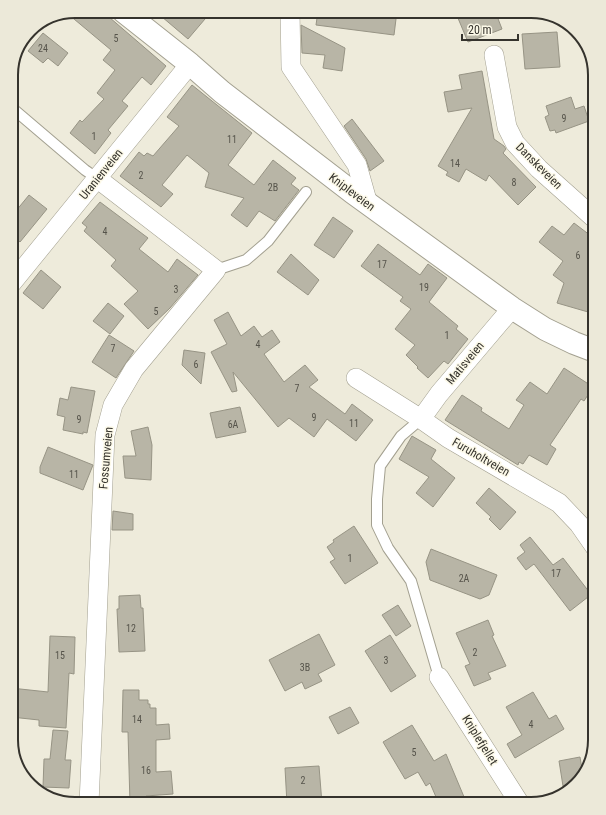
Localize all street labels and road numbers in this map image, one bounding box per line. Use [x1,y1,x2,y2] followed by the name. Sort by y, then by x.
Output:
[513,140,565,192] street label: Danskeveien
[76,146,126,202] street label: Uranienveien
[326,170,378,214] street label: Knipleveien
[443,339,487,387] street label: Matisveien
[96,426,116,490] street label: Fossumveien
[450,435,512,479] street label: Furuholtveien
[459,713,501,768] street label: Kniplefjellet

